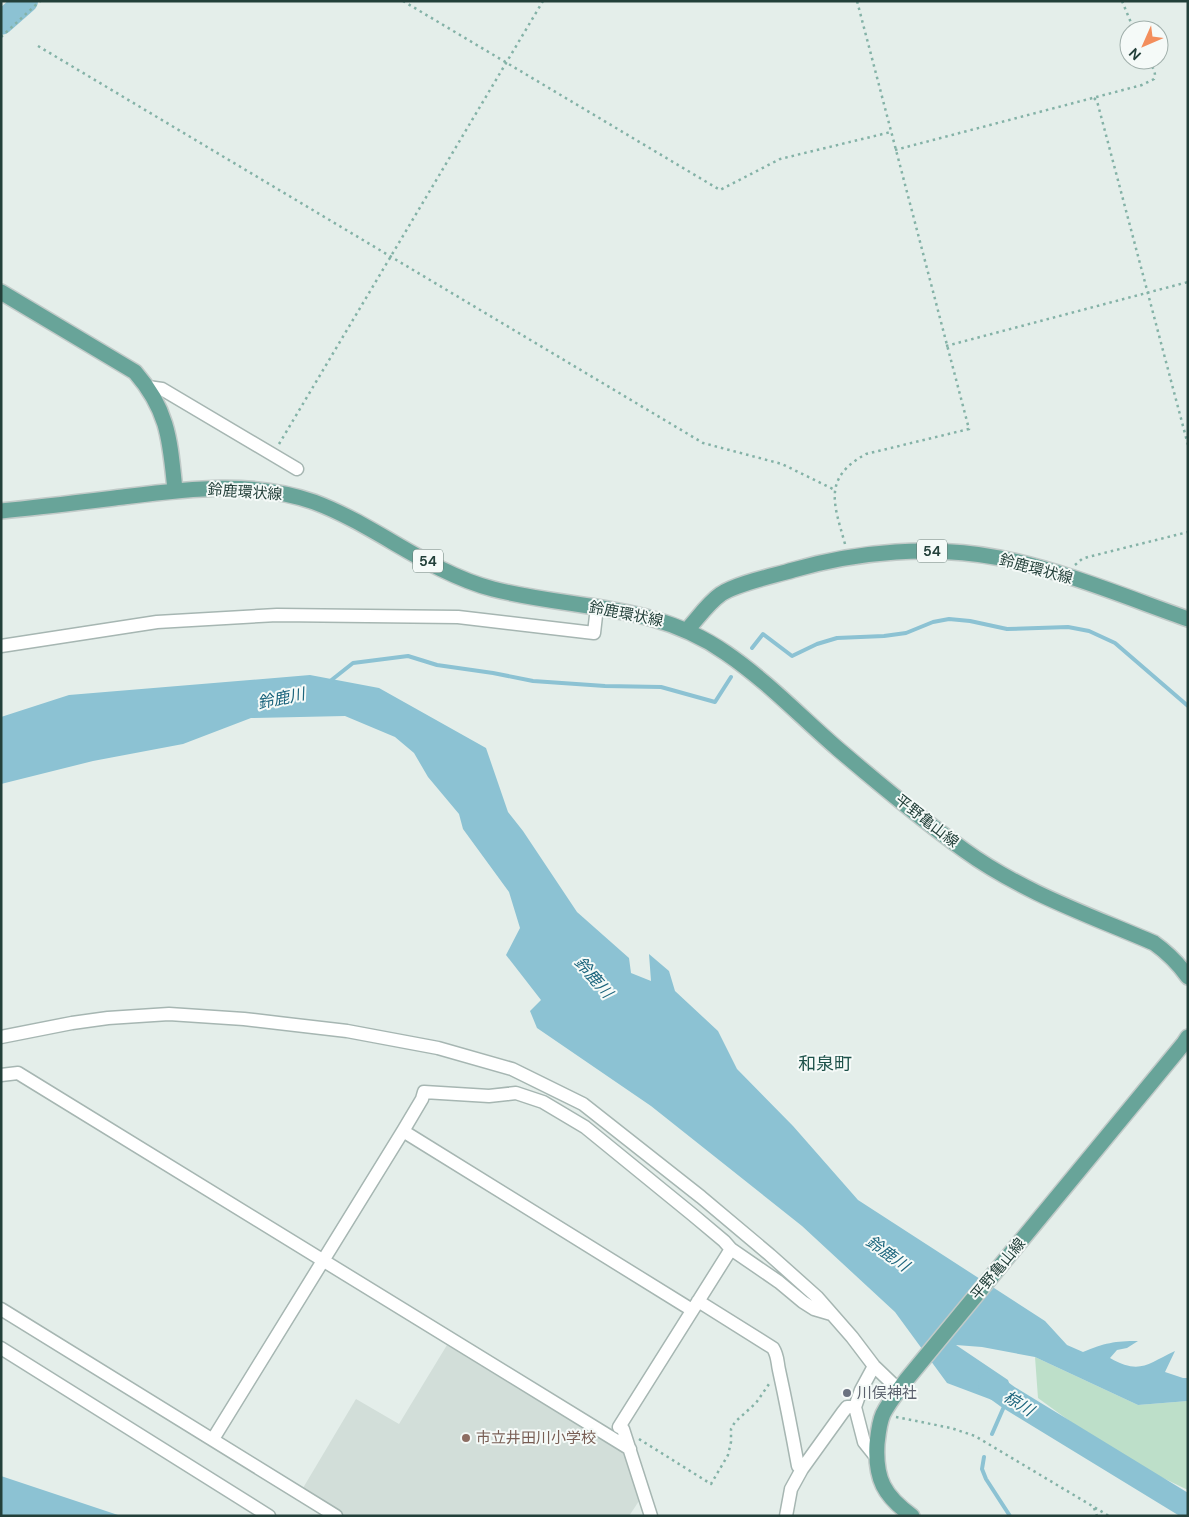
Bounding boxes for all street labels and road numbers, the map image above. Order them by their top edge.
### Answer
street label: 鈴鹿環状線 [207,479,283,505]
road number: 54 [917,540,947,562]
road number: 54 [413,550,443,572]
street label: 鈴鹿環状線 [997,550,1075,588]
street label: 鈴鹿環状線 [587,597,665,631]
street label: 平野亀山線 [891,790,963,852]
street label: 平野亀山線 [966,1234,1030,1304]

